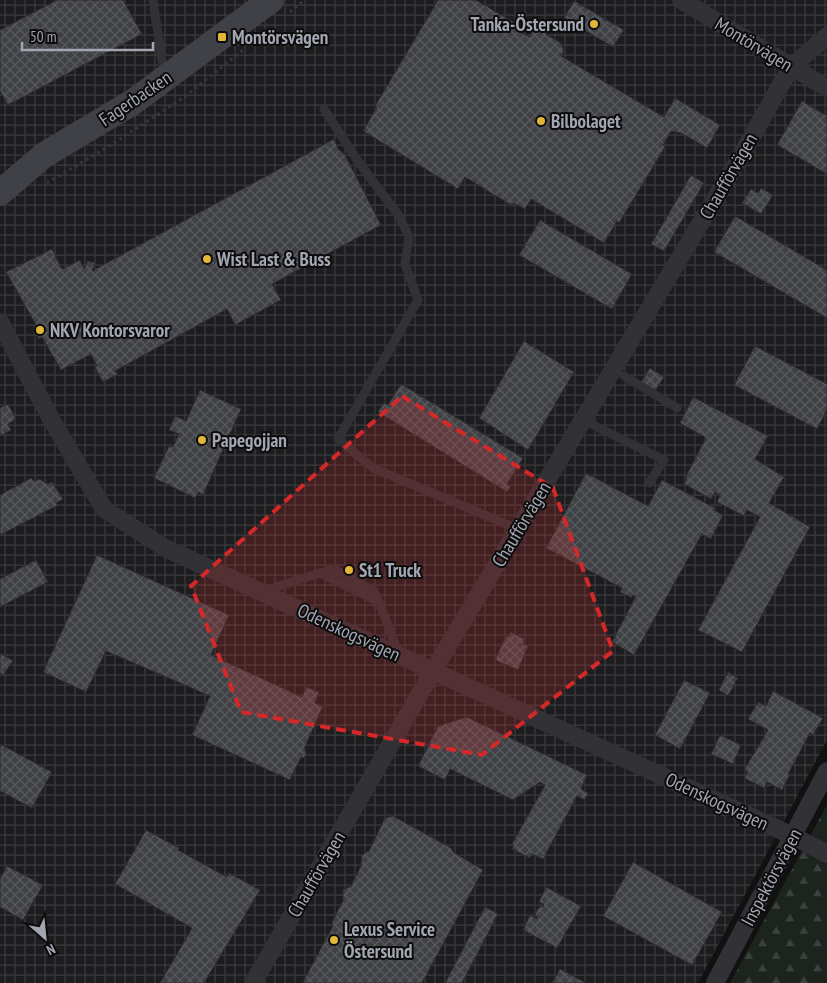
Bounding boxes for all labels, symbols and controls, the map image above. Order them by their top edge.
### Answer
street label: Montörvägen [711,11,797,77]
place label: Tanka-Östersund [470,12,584,36]
marker: Tanka-Östersund [588,18,600,30]
scale bar [22,20,154,52]
place label: Montörsvägen [232,25,328,49]
text: 50 m [30,27,56,46]
marker: Montörsvägen [216,31,228,43]
street label: Fagerbacken [94,65,176,131]
place label: Bilbolaget [551,109,621,133]
marker: Bilbolaget [535,115,547,127]
street label: Chaufförvägen [694,129,762,223]
place label: Wist Last & Buss [216,247,331,271]
marker: Wist Last & Buss [201,253,213,265]
place label: NKV Kontorsvaror [50,318,170,342]
marker: NKV Kontorsvaror [34,324,46,336]
place label: Papegojjan [212,428,287,452]
marker: Papegojjan [196,434,208,446]
street label: Chaufförvägen [486,477,556,571]
place label: St1 Truck [359,558,421,582]
marker: St1 Truck [343,564,355,576]
street label: Odenskogsvägen [294,598,404,666]
street label: Odenskogsvägen [662,767,772,835]
street label: Inspektörsvägen [735,824,807,930]
street label: Chaufförvägen [282,827,350,921]
north arrow [20,913,70,963]
place label: Lexus Service Östersund [344,917,435,963]
marker: Lexus Service Östersund [328,934,340,946]
text: N [43,940,58,959]

